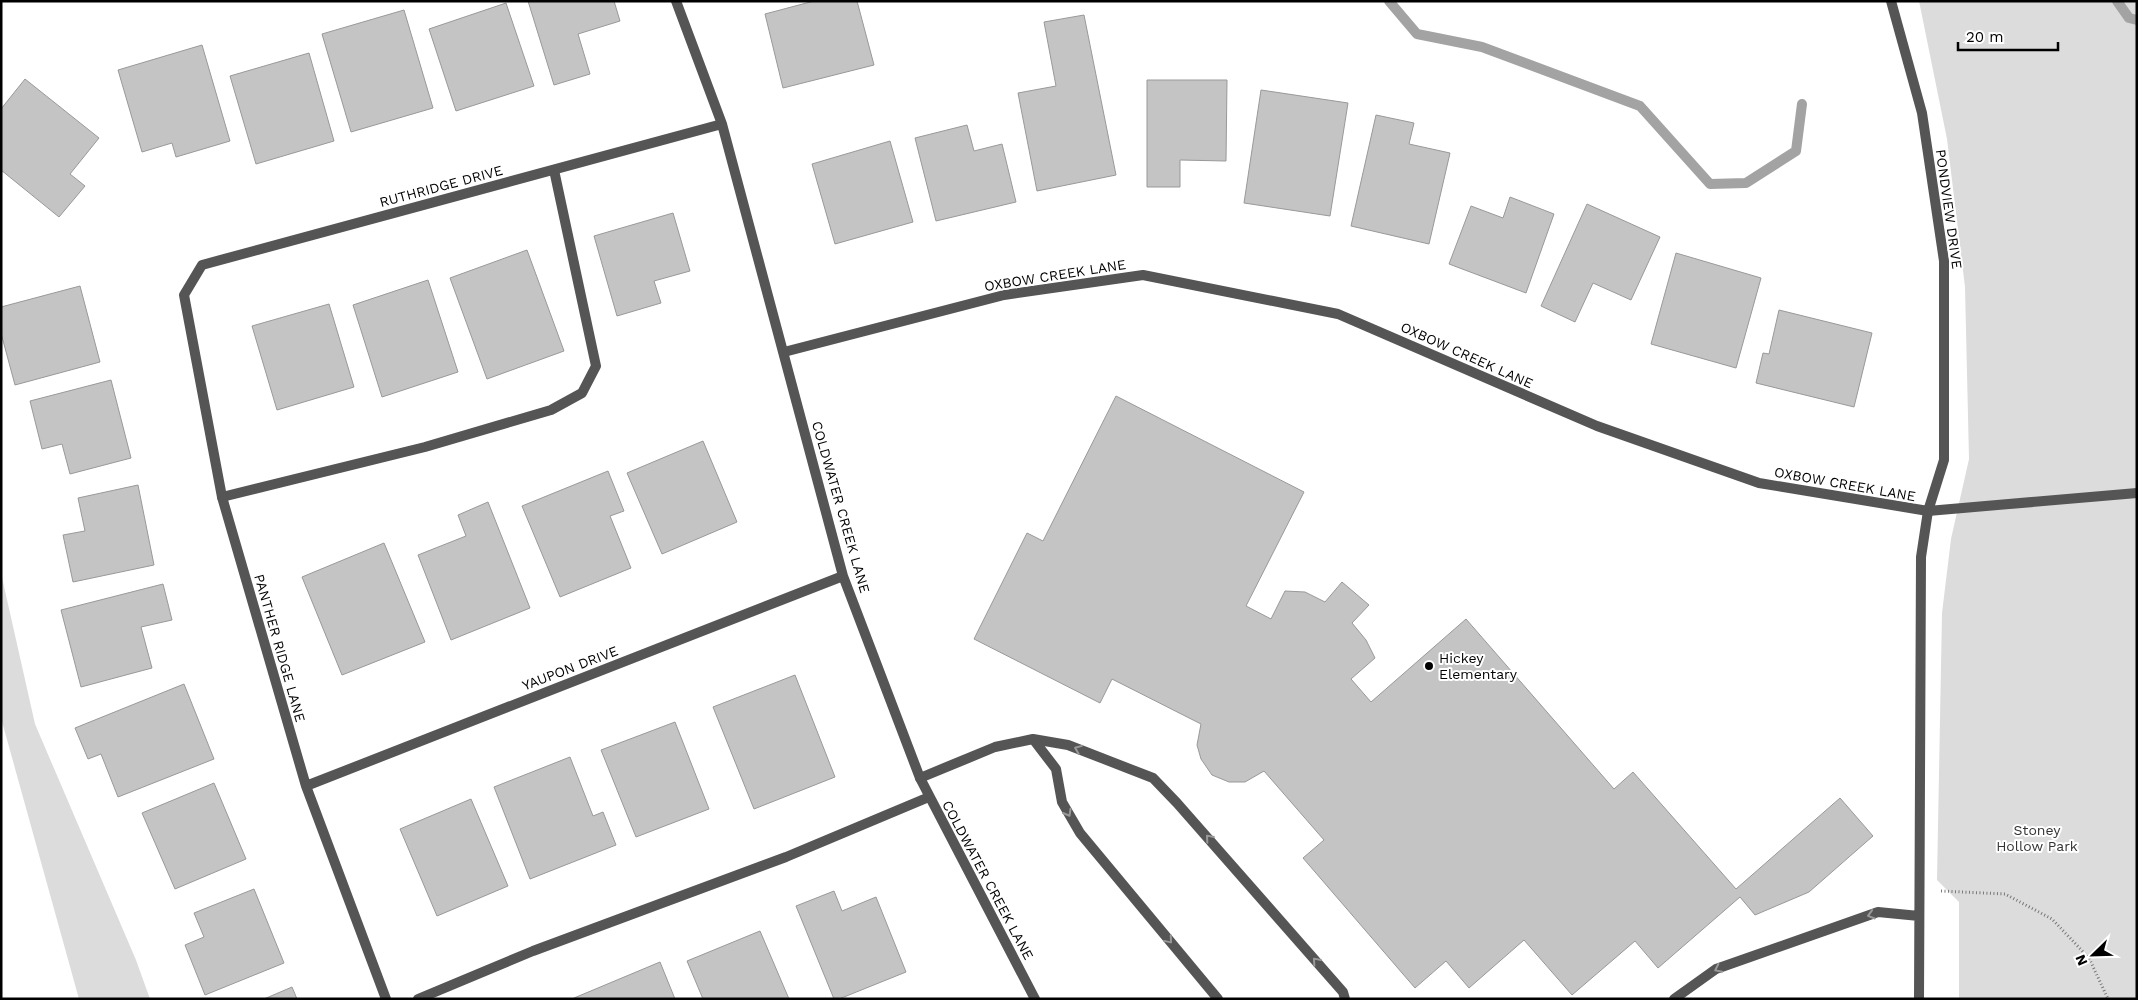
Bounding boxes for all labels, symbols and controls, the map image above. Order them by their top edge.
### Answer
scale bar [1958,20,2058,52]
text: 20 m [1966,28,2004,46]
street label: PONDVIEW DRIVE [1933,148,1965,270]
street label: RUTHRIDGE DRIVE [378,162,504,210]
street label: OXBOW CREEK LANE [983,256,1127,294]
street label: OXBOW CREEK LANE [1398,319,1536,391]
street label: COLDWATER CREEK LANE [809,419,873,595]
street label: OXBOW CREEK LANE [1773,464,1917,504]
street label: PANTHER RIDGE LANE [251,572,309,724]
street label: YAUPON DRIVE [520,642,620,694]
place label: Hickey Elementary [1439,650,1518,682]
marker: Hickey Elementary [1423,660,1435,672]
one-way arrow [1074,745,1083,755]
street label: COLDWATER CREEK LANE [939,798,1037,962]
one-way arrow [1062,807,1072,816]
park label: Stoney Hollow Park [1996,822,2078,854]
one-way arrow [1205,835,1214,844]
one-way arrow [1867,910,1876,920]
north arrow [2068,930,2118,980]
one-way arrow [1163,934,1172,943]
text: N [2072,952,2090,968]
one-way arrow [1312,957,1321,966]
one-way arrow [1714,963,1723,973]

